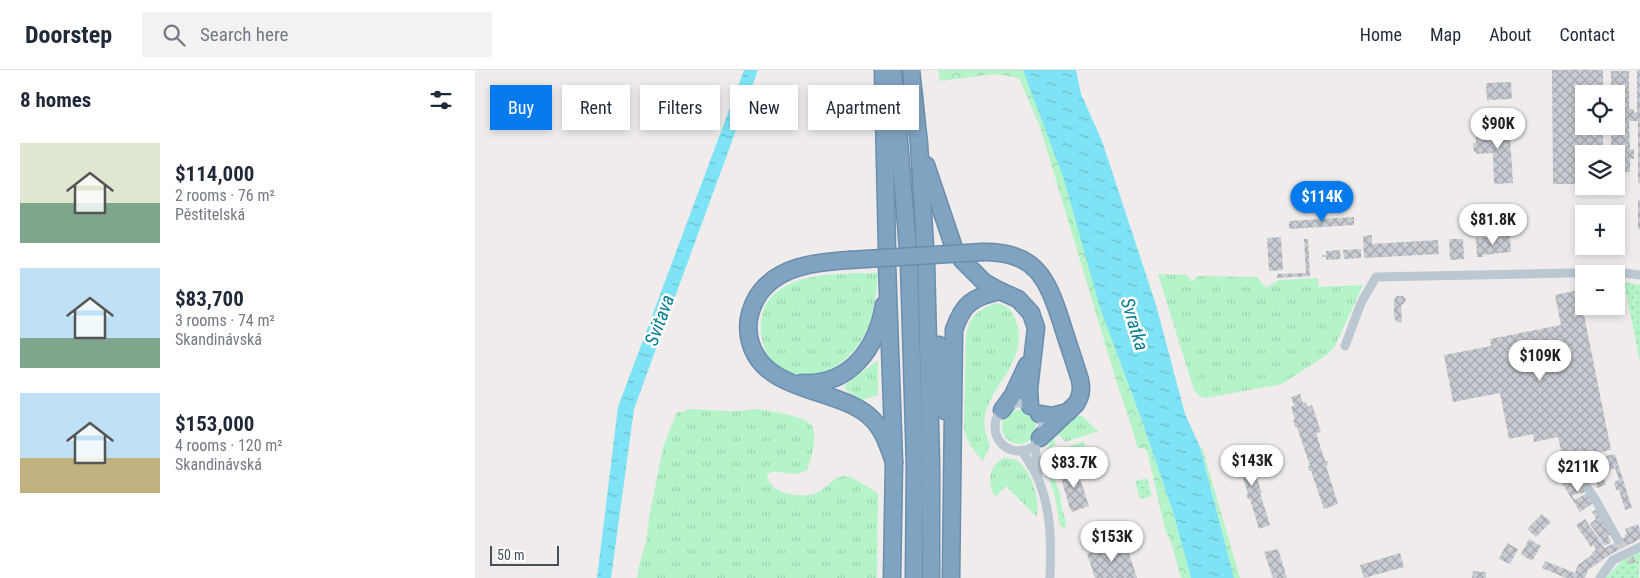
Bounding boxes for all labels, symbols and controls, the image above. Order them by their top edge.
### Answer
search box [142,12,492,57]
text: Doorstep [25,21,112,49]
icon: search [160,21,188,49]
text: Search here [200,23,288,46]
text: Home [1360,24,1402,45]
text: Map [1430,24,1461,45]
text: About [1489,24,1531,45]
text: Contact [1559,24,1615,45]
chip: Buy [490,85,552,130]
chip: Rent [562,85,630,130]
chip: Filters [640,85,720,130]
chip: New [730,85,798,130]
chip: Apartment [808,85,919,130]
map controls [1575,85,1625,315]
button: locate [1575,85,1625,135]
icon: filters [427,86,455,114]
text: 8 homes [20,88,91,112]
pin: $90K [1468,108,1528,150]
text: $90K [1481,114,1515,133]
button: layers [1575,145,1625,195]
text: $114,000 [175,162,254,186]
icon: home [60,163,120,223]
pin: $114K [1287,180,1357,223]
text: 2 rooms · 76 m² [175,186,275,205]
text: $114K [1301,187,1343,206]
pin: $81.8K [1452,204,1534,246]
text: Pěstitelská [175,205,245,224]
button: + [1575,205,1625,255]
text: $81.8K [1470,210,1516,229]
button: − [1575,265,1625,315]
text: $83,700 [175,287,244,311]
icon: home [60,288,120,348]
water label: Svitava [640,292,679,349]
water label: Svratka [1116,295,1153,353]
text: 3 rooms · 74 m² [175,311,275,330]
text: Skandinávská [175,330,262,349]
pin: $109K [1505,340,1575,382]
text: $109K [1519,346,1561,365]
text: $153,000 [175,412,254,436]
icon: home [60,413,120,473]
text: 4 rooms · 120 m² [175,436,283,455]
pin: $143K [1217,444,1287,487]
pin: $83.7K [1033,446,1115,489]
pin: $211K [1543,450,1613,493]
text: $143K [1231,451,1273,470]
text: $83.7K [1051,453,1097,472]
text: Skandinávská [175,455,262,474]
text: $211K [1557,457,1599,476]
pin: $153K [1077,520,1147,563]
text: $153K [1091,527,1133,546]
scale bar [490,543,559,566]
text: 50 m [497,547,525,563]

